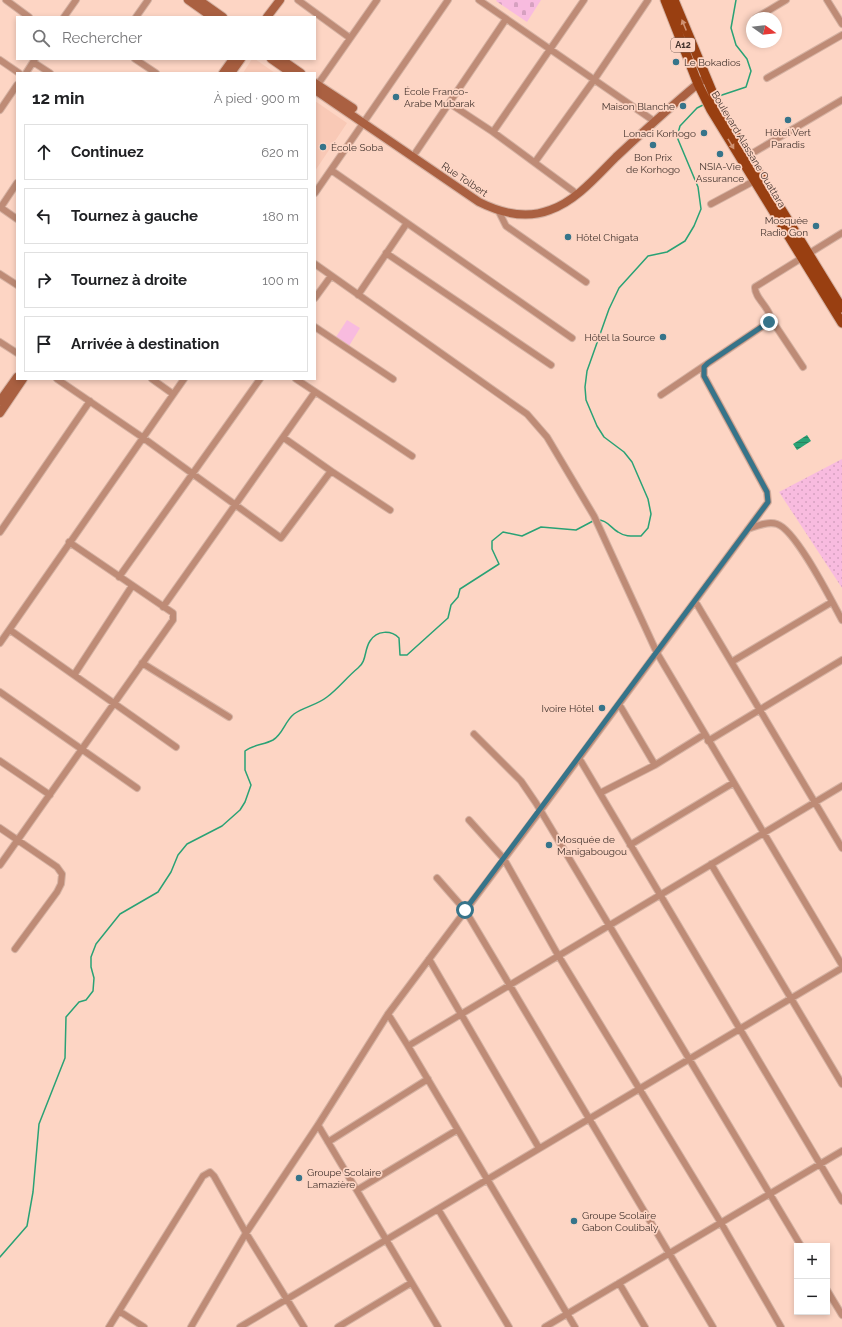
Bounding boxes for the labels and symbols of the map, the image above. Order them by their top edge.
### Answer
north arrow [746,12,782,48]
one-way arrow [681,19,687,30]
road number: A12 [671,38,695,52]
marker: Le Bokadios [671,57,681,67]
place label: Le Bokadios [684,57,741,68]
place label: École Franco- Arabe Mubarak [404,86,476,109]
street label: Boulevard Alassane Ouattara [709,89,788,209]
marker: École Franco- Arabe Mubarak [391,92,401,102]
place label: Maison Blanche [602,101,675,112]
marker: Maison Blanche [678,101,688,111]
marker: Hôtel Vert Paradis [783,115,793,125]
place label: Hôtel Vert Paradis [765,127,812,150]
place label: Lonaci Korhogo [623,128,696,139]
marker: Lonaci Korhogo [699,128,709,138]
one-way arrow [728,138,735,150]
marker: Bon Prix de Korhogo [648,140,658,150]
marker: École Soba [318,142,328,152]
place label: École Soba [331,142,383,153]
marker: NSIA-Vie Assurance [715,149,725,159]
place label: Bon Prix de Korhogo [626,152,680,175]
street label: Rue Tolbert [440,160,490,199]
place label: NSIA-Vie Assurance [696,161,744,184]
place label: Mosquée Radio Gon [760,215,808,238]
marker: Mosquée Radio Gon [811,221,821,231]
marker: Hôtel Chigata [563,232,573,242]
place label: Hôtel Chigata [576,232,639,243]
route end [760,313,778,331]
place label: Hôtel la Source [584,332,655,343]
marker: Hôtel la Source [658,332,668,342]
place label: Ivoire Hôtel [541,703,594,714]
marker: Ivoire Hôtel [597,703,607,713]
place label: Mosquée de Manigabougou [557,834,627,857]
marker: Mosquée de Manigabougou [544,840,554,850]
route start [456,901,474,919]
place label: Groupe Scolaire Lamazière [307,1167,381,1190]
marker: Groupe Scolaire Lamazière [294,1173,304,1183]
place label: Groupe Scolaire Gabon Coulibaly [582,1210,659,1233]
marker: Groupe Scolaire Gabon Coulibaly [569,1216,579,1226]

